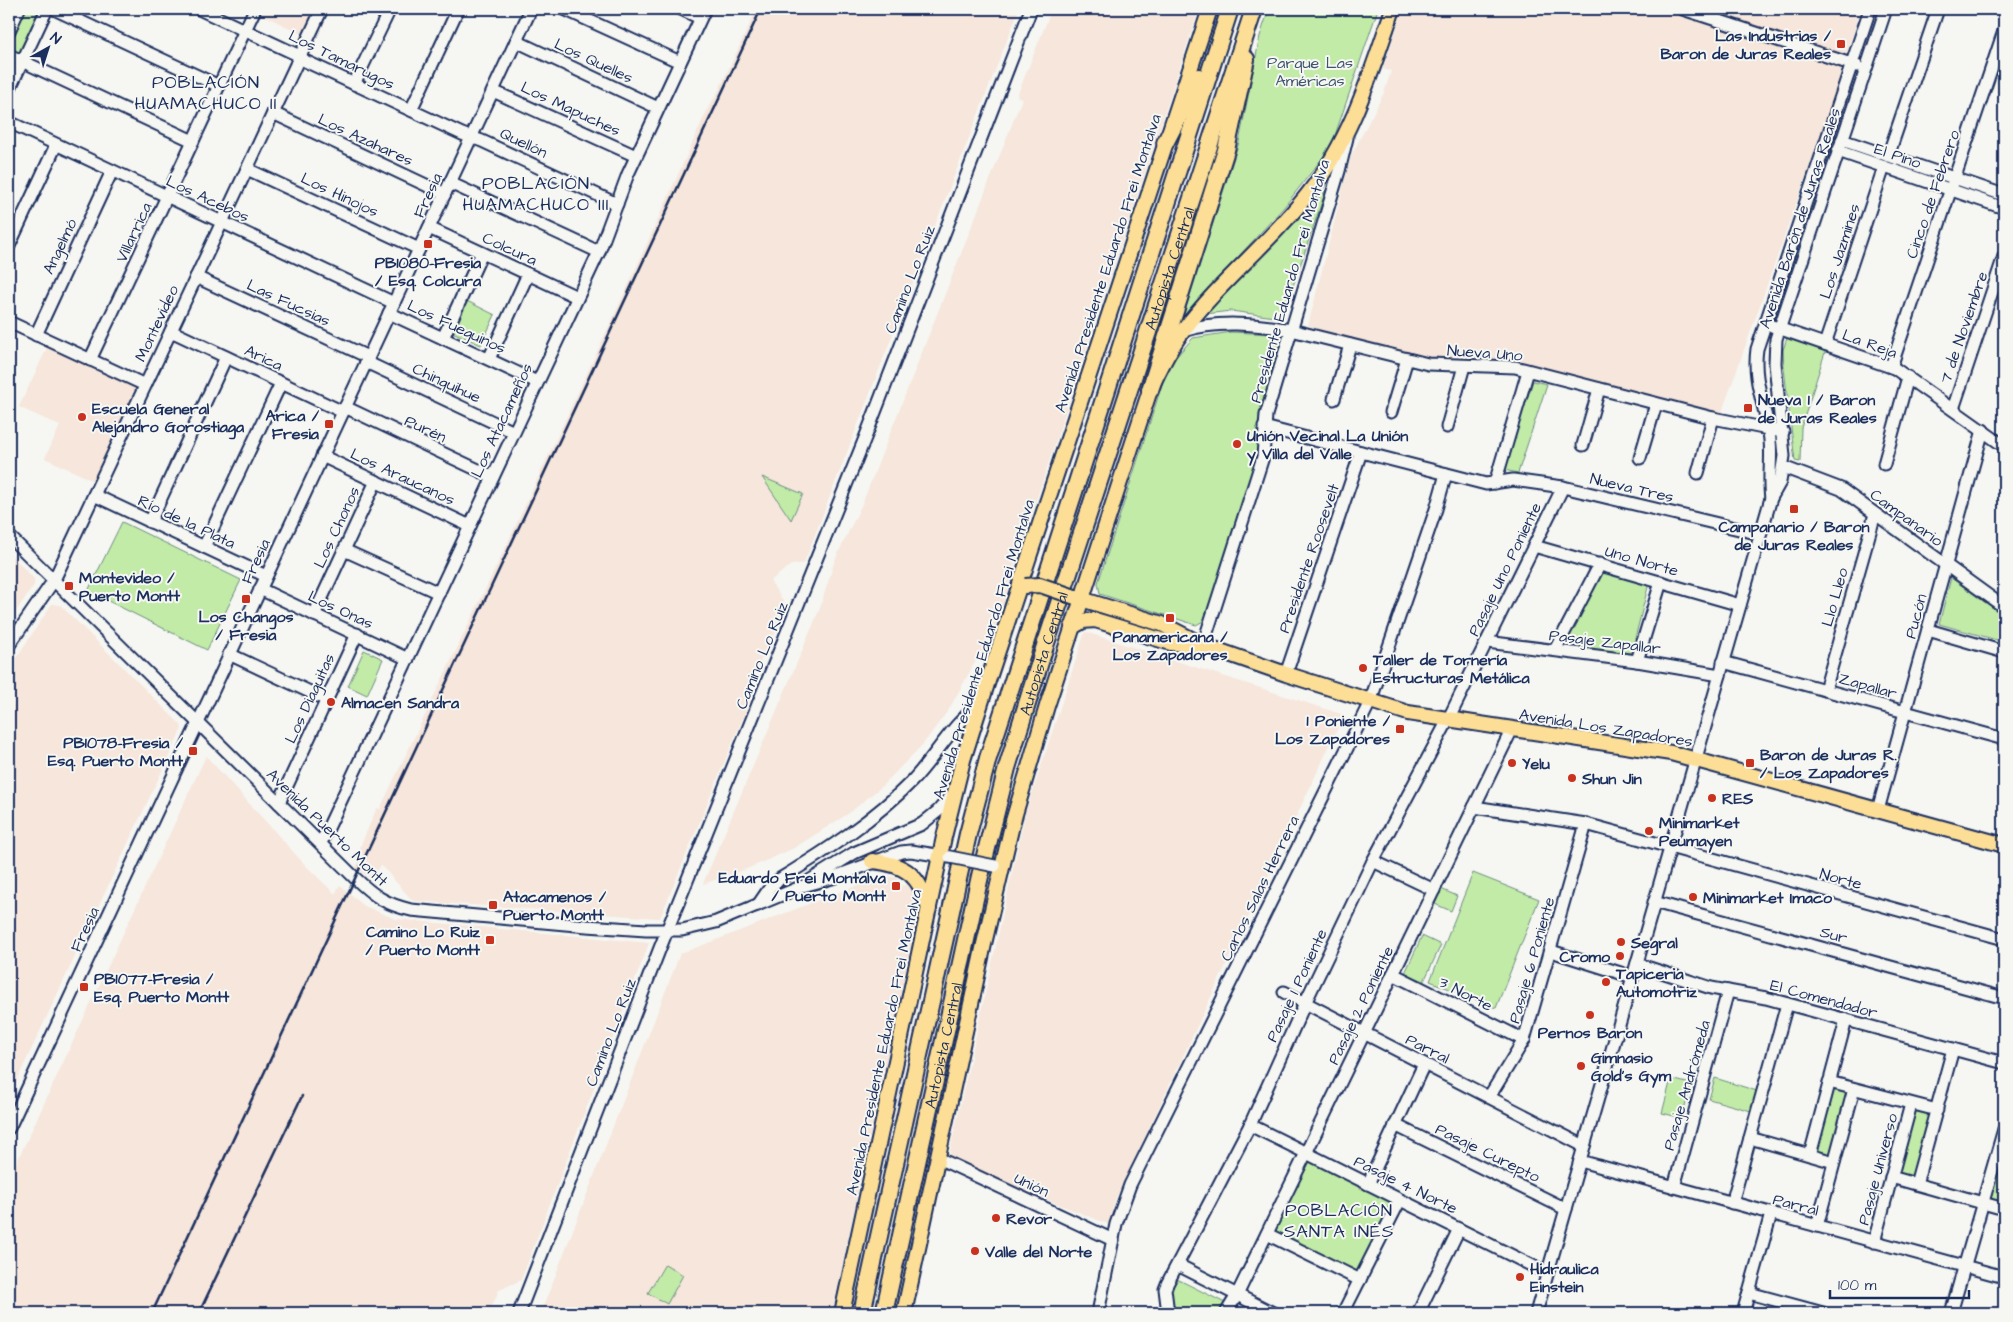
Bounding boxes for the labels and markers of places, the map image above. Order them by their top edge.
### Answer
place label: Las Industrias / Baron de Juras Reales [1661,25,1832,65]
marker: Las Industrias / Baron de Juras Reales [1835,38,1847,50]
marker: PB1080-Fresia / Esq. Colcura [422,238,434,250]
place label: PB1080-Fresia / Esq. Colcura [375,252,482,292]
place label: Nueva 1 / Baron de Juras Reales [1757,389,1877,429]
place label: Escuela General Alejandro Gorostiaga [92,398,245,440]
marker: Nueva 1 / Baron de Juras Reales [1742,402,1754,414]
place label: Arica / Fresia [266,405,320,445]
marker: Escuela General Alejandro Gorostiaga [76,411,88,423]
marker: Arica / Fresia [323,418,335,430]
place label: Unión Vecinal La Unión y Villa del Valle [1247,425,1408,466]
marker: Unión Vecinal La Unión y Villa del Valle [1231,438,1243,450]
marker: Campanario / Baron de Juras Reales [1788,503,1800,515]
place label: Campanario / Baron de Juras Reales [1719,516,1869,556]
place label: Montevideo / Puerto Montt [79,567,180,607]
marker: Montevideo / Puerto Montt [63,580,75,592]
marker: Los Changos / Fresia [240,593,252,605]
place label: Los Changos / Fresia [198,606,294,646]
marker: Panamericana / Los Zapadores [1164,612,1176,624]
place label: Panamericana / Los Zapadores [1113,626,1228,666]
place label: Taller de Tornería Estructuras Metálica [1372,649,1531,689]
marker: Taller de Tornería Estructuras Metálica [1357,662,1369,674]
place label: Almacen Sandra [341,692,460,714]
marker: Almacen Sandra [325,696,337,708]
place label: 1 Poniente / Los Zapadores [1275,710,1391,750]
marker: 1 Poniente / Los Zapadores [1394,723,1406,735]
place label: PB1078-Fresia / Esq. Puerto Montt [48,732,184,772]
place label: Baron de Juras R. / Los Zapadores [1760,744,1897,784]
marker: PB1078-Fresia / Esq. Puerto Montt [187,745,199,757]
place label: Yelu [1522,753,1550,775]
marker: Yelu [1506,757,1518,769]
marker: Baron de Juras R. / Los Zapadores [1744,757,1756,769]
place label: Shun Jin [1581,768,1642,790]
marker: Shun Jin [1566,772,1578,784]
place label: RES [1722,788,1754,810]
marker: RES [1706,792,1718,804]
place label: Minimarket Peumayen [1659,812,1740,853]
marker: Minimarket Peumayen [1643,825,1655,837]
place label: Eduardo Frei Montalva / Puerto Montt [718,867,887,907]
marker: Eduardo Frei Montalva / Puerto Montt [890,880,902,892]
place label: Atacamenos / Puerto Montt [503,886,607,926]
place label: Minimarket Imaco [1703,887,1833,909]
marker: Minimarket Imaco [1687,891,1699,903]
marker: Atacamenos / Puerto Montt [487,899,499,911]
place label: Camino Lo Ruiz / Puerto Montt [365,921,481,961]
place label: Segral [1630,932,1678,956]
marker: Camino Lo Ruiz / Puerto Montt [484,934,496,946]
marker: Segral [1615,936,1627,948]
place label: Cromo [1559,946,1611,968]
marker: Cromo [1614,950,1626,962]
place label: Tapiceria Automotriz [1615,963,1698,1003]
place label: PB1077-Fresia / Esq. Puerto Montt [94,968,230,1008]
marker: Tapiceria Automotriz [1600,976,1612,988]
marker: PB1077-Fresia / Esq. Puerto Montt [78,981,90,993]
marker: Pernos Baron [1584,1009,1596,1021]
place label: Pernos Baron [1538,1022,1642,1044]
place label: Gimnasio Gold's Gym [1591,1047,1672,1088]
marker: Gimnasio Gold's Gym [1575,1060,1587,1072]
place label: Revor [1006,1208,1052,1230]
marker: Revor [990,1212,1002,1224]
place label: Valle del Norte [984,1241,1092,1263]
marker: Valle del Norte [969,1245,981,1257]
place label: Hidraulica Einstein [1530,1258,1599,1298]
marker: Hidraulica Einstein [1514,1271,1526,1283]

